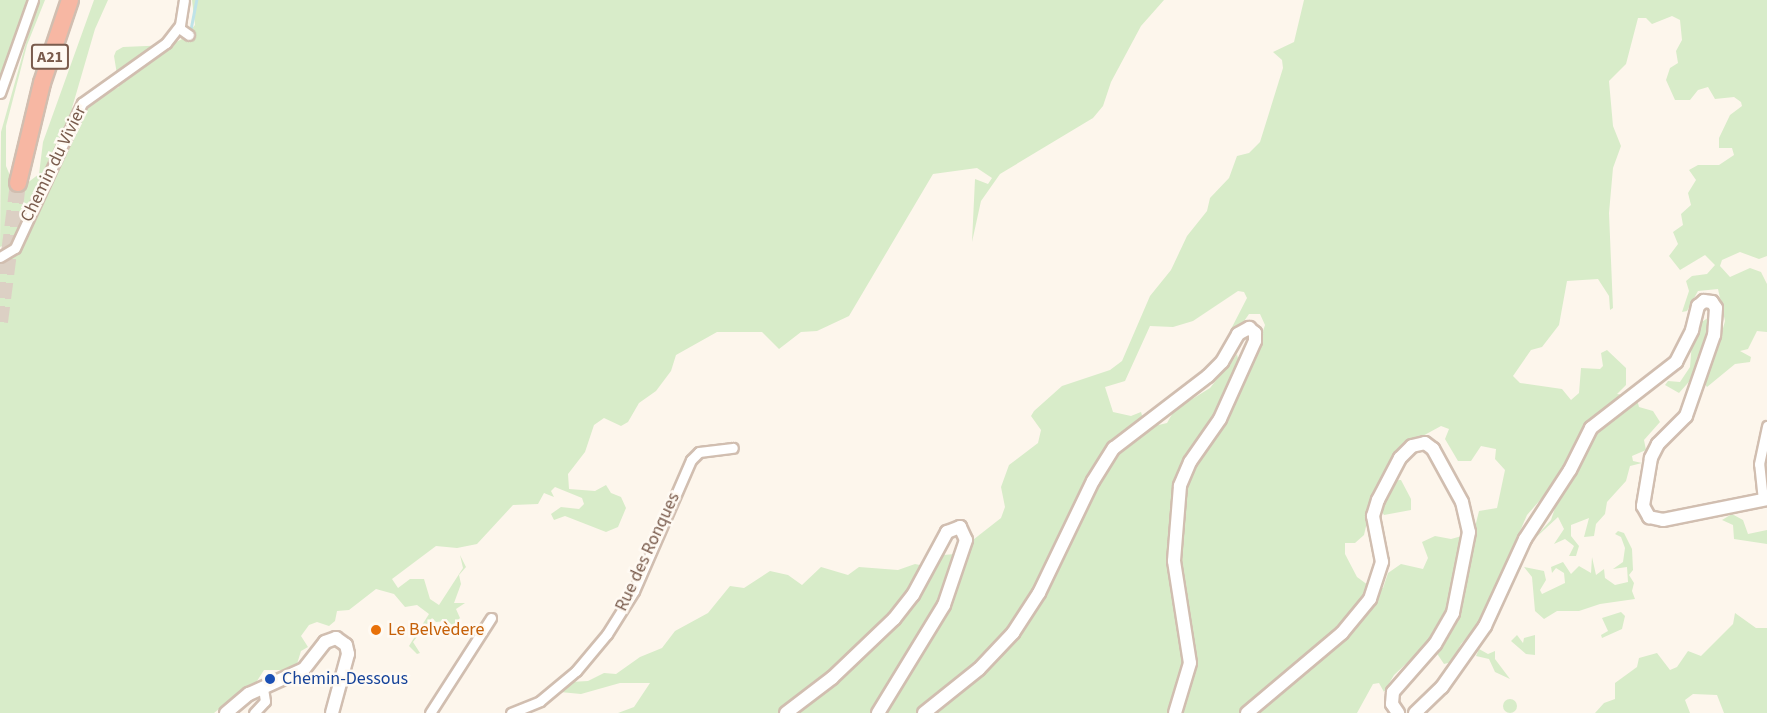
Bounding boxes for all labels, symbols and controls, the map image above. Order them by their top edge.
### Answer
road number: A21 [31,44,70,70]
street label: Chemin du Vivier [16,102,92,226]
street label: Rue des Ronques [611,489,685,615]
place label: Le Belvèdere [388,619,484,641]
marker: Le Belvèdere [369,623,383,637]
place label: Chemin-Dessous [282,668,408,690]
marker: Chemin-Dessous [263,672,277,686]

